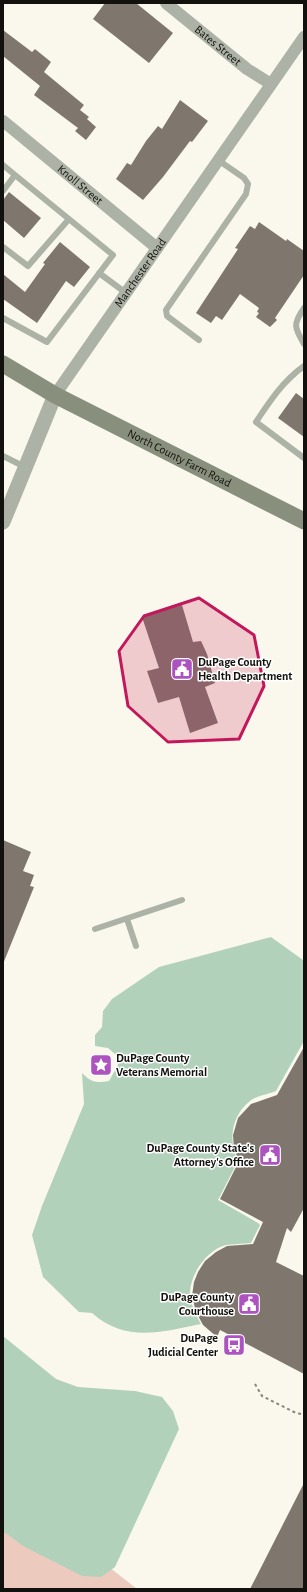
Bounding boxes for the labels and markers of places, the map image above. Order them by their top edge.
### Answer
public building icon: DuPage County Health Department [169,656,195,682]
place label: DuPage County Health Department [198,656,292,682]
place icon: DuPage County Veterans Memorial [88,1052,114,1078]
place label: DuPage County Veterans Memorial [116,1052,207,1078]
place label: DuPage County State's Attorney's Office [147,1142,254,1169]
public building icon: DuPage County State's Attorney's Office [257,1142,283,1168]
place label: DuPage County Courthouse [161,1291,235,1317]
public building icon: DuPage County Courthouse [236,1291,262,1317]
place label: DuPage Judicial Center [148,1332,219,1358]
bus stop icon: DuPage Judicial Center [221,1332,247,1358]

